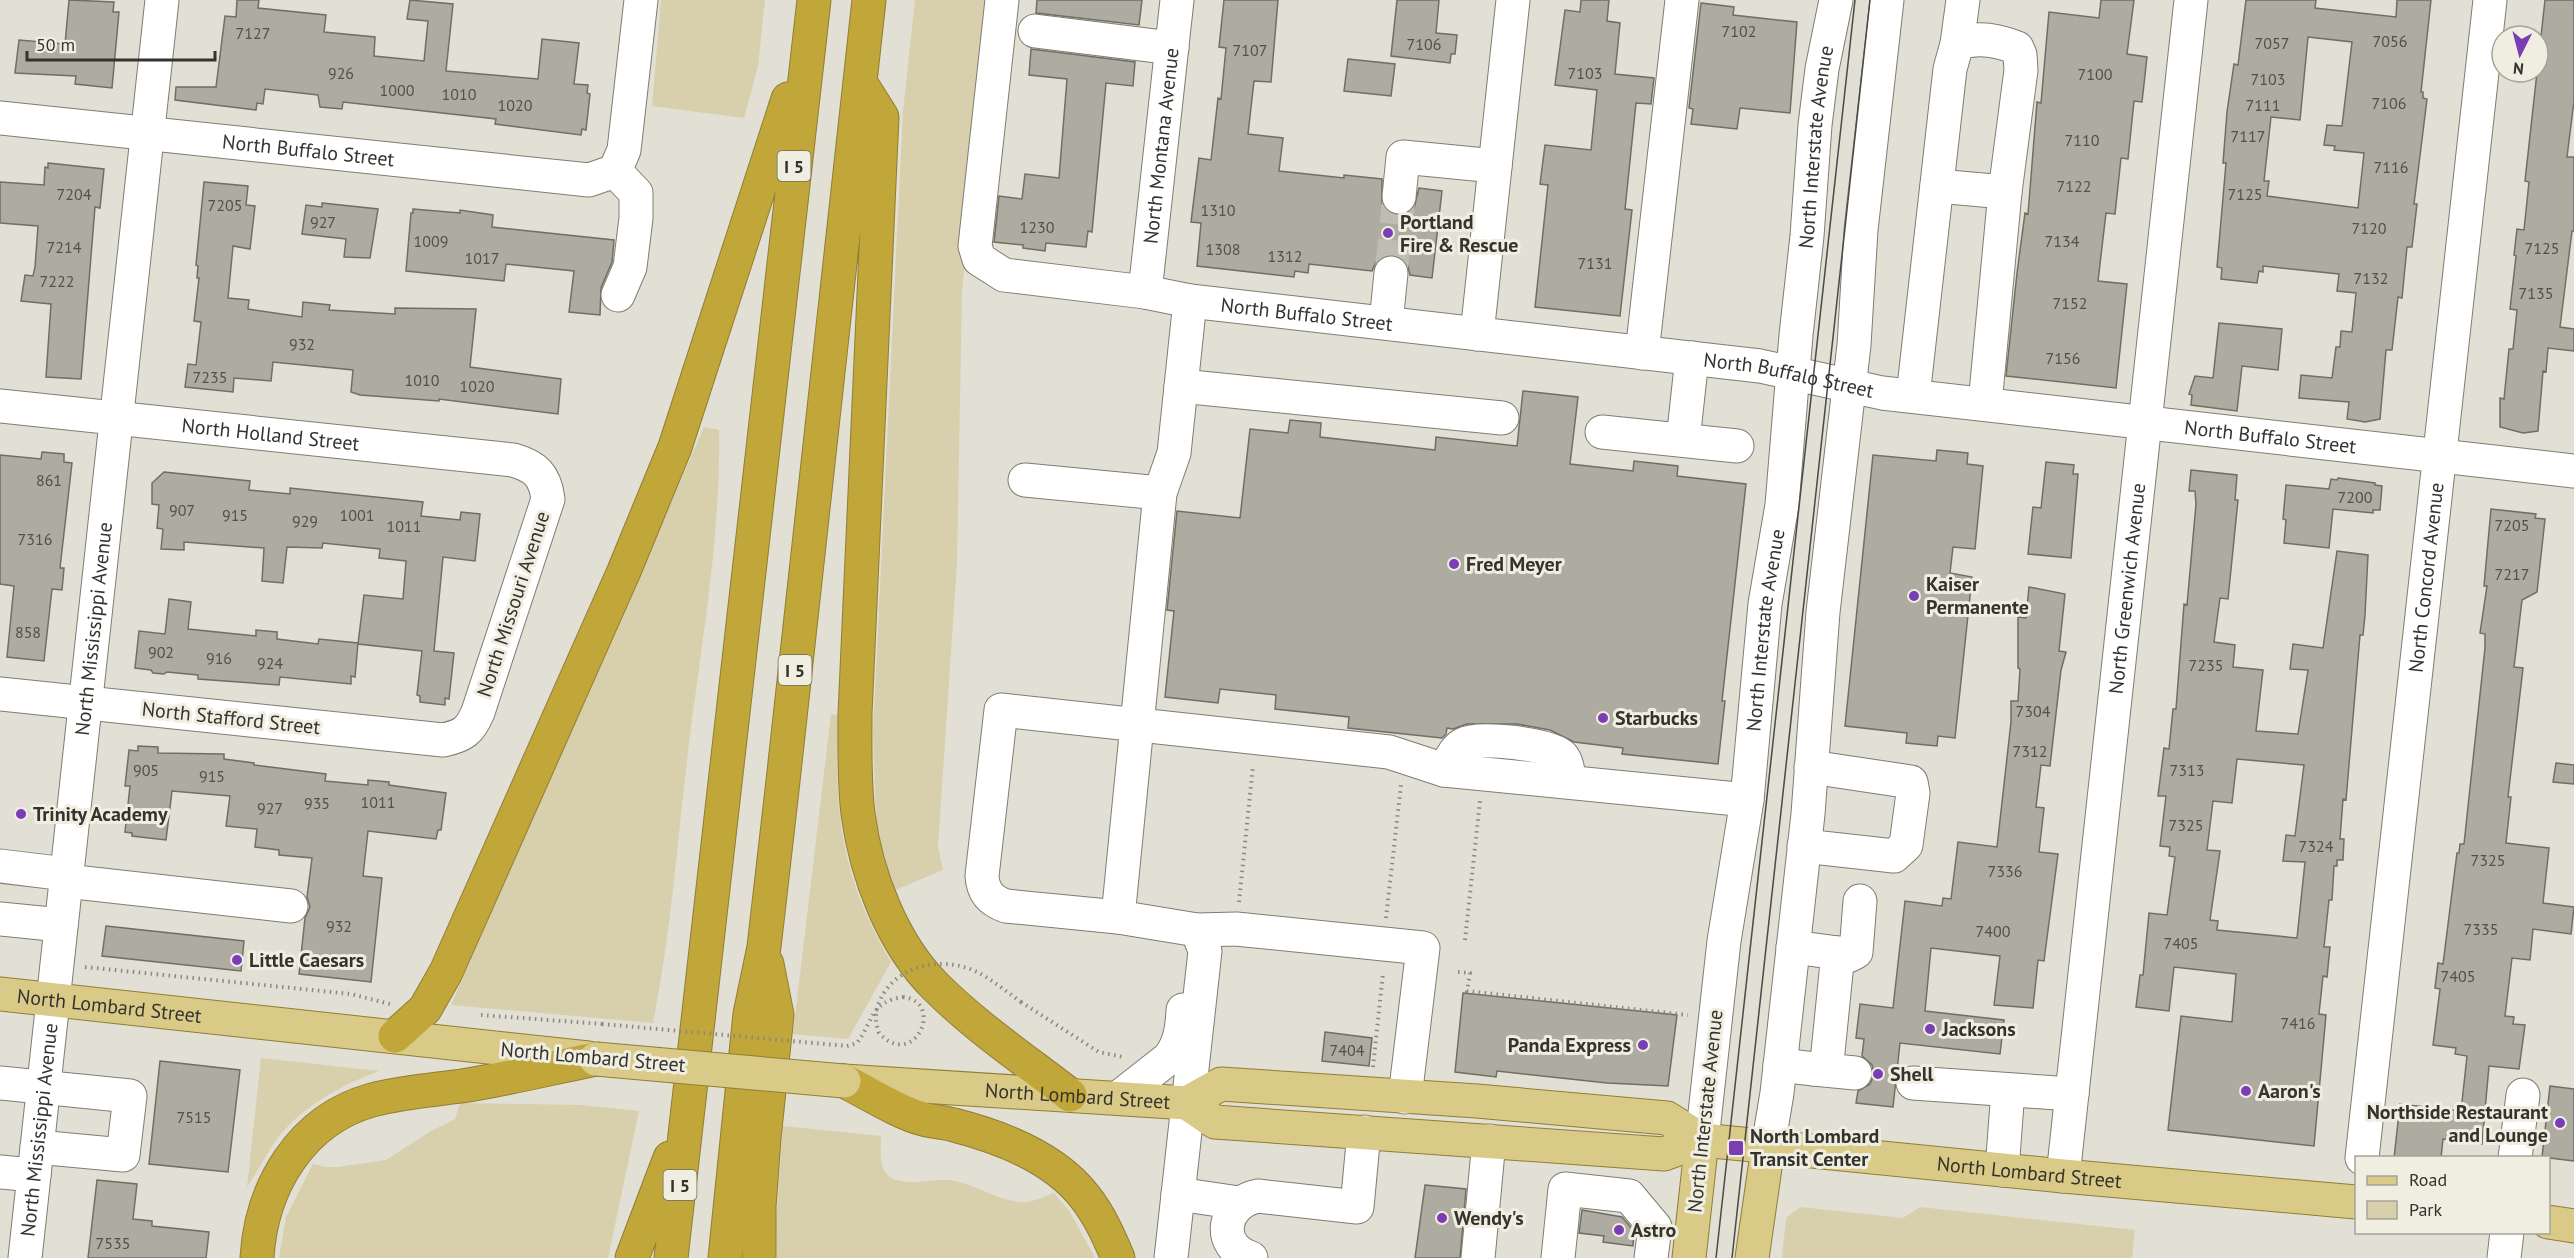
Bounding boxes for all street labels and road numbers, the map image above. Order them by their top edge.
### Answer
street label: North Interstate Avenue [1793,43,1839,250]
street label: North Montana Avenue [1137,47,1185,245]
street label: North Buffalo Street [221,128,396,172]
road number: I 5 [778,151,810,181]
street label: North Buffalo Street [1219,292,1394,337]
street label: North Buffalo Street [1702,347,1876,404]
street label: North Holland Street [180,412,361,457]
street label: North Buffalo Street [2183,414,2358,459]
street label: North Concord Avenue [2403,481,2450,674]
street label: North Greenwich Avenue [2103,482,2151,695]
street label: North Missouri Avenue [471,508,555,700]
street label: North Mississippi Avenue [69,521,118,737]
street label: North Interstate Avenue [1740,527,1791,733]
road number: I 5 [778,655,812,685]
street label: North Stafford Street [141,696,322,740]
street label: North Lombard Street [16,983,203,1029]
street label: North Interstate Avenue [1681,1008,1729,1214]
street label: North Mississippi Avenue [14,1022,64,1238]
street label: North Lombard Street [499,1036,687,1078]
street label: North Lombard Street [984,1077,1171,1115]
street label: North Lombard Street [1936,1150,2123,1194]
road number: I 5 [664,1170,696,1200]

